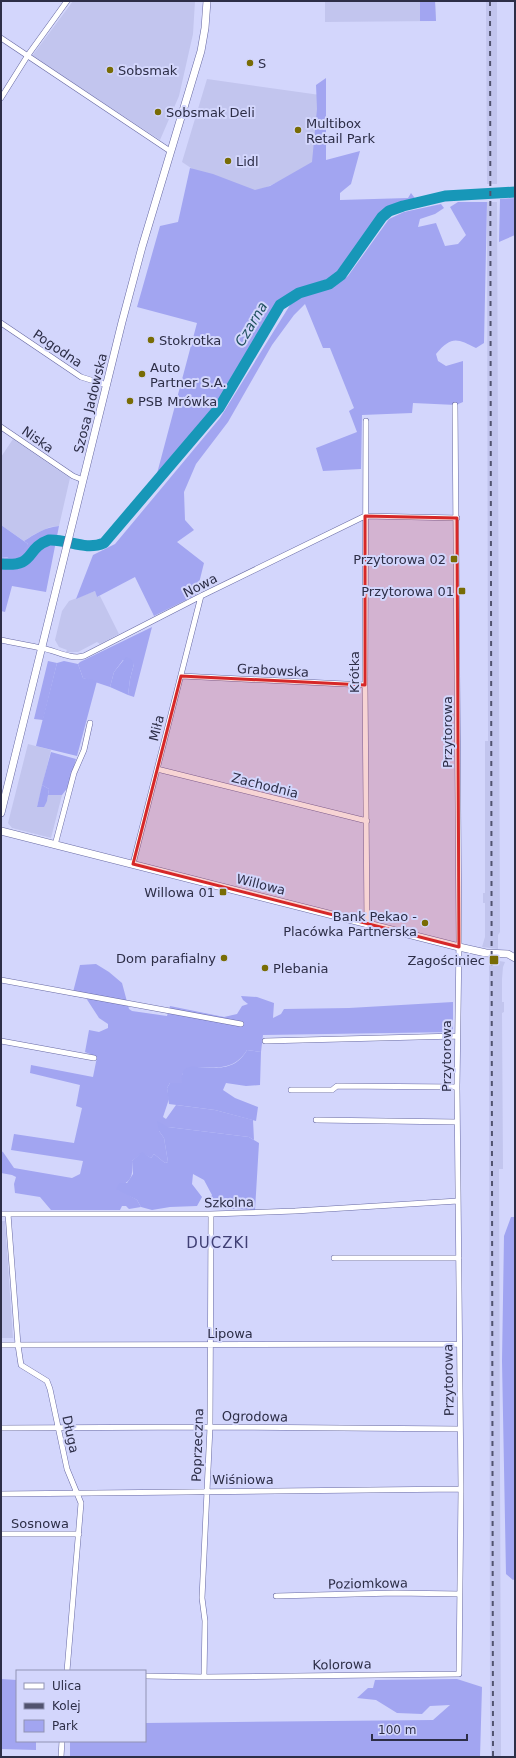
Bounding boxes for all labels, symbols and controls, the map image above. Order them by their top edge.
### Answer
place label: S [258,56,266,71]
marker: S [245,58,255,68]
place label: Sobsmak [118,63,178,78]
marker: Sobsmak [105,65,115,75]
place label: Sobsmak Deli [166,105,255,120]
marker: Sobsmak Deli [153,107,163,117]
place label: Multibox Retail Park [306,116,375,146]
marker: Multibox Retail Park [293,125,303,135]
place label: Lidl [236,154,259,169]
marker: Lidl [223,156,233,166]
water label: Czarna [232,299,270,349]
street label: Pogodna [30,327,85,370]
place label: Stokrotka [159,333,221,348]
marker: Stokrotka [146,335,156,345]
street label: Szosa Jadowska [71,352,110,455]
place label: Auto Partner S.A. [150,360,227,390]
marker: Auto Partner S.A. [137,369,147,379]
place label: PSB Mrówka [138,394,217,409]
marker: PSB Mrówka [125,396,135,406]
street label: Niska [19,423,57,456]
place label: Przytorowa 02 [353,552,446,567]
marker: Przytorowa 02 [449,554,459,564]
street label: Nowa [181,571,220,600]
place label: Przytorowa 01 [361,584,454,599]
marker: Przytorowa 01 [457,586,467,596]
street label: Krótka [347,651,362,693]
street label: Grabowska [236,661,309,680]
street label: Przytorowa [440,696,455,768]
street label: Miła [146,713,167,743]
street label: Zachodnia [230,770,300,801]
street label: Willowa [235,871,287,898]
place label: Willowa 01 [144,885,215,900]
marker: Willowa 01 [218,887,228,897]
place label: Bank Pekao - Placówka Partnerska [283,909,417,939]
marker: Bank Pekao - Placówka Partnerska [420,918,430,928]
place label: Dom parafialny [116,951,216,966]
marker: Dom parafialny [219,953,229,963]
place label: Zagościniec [407,953,485,968]
marker: Zagościniec [488,954,500,966]
place label: Plebania [273,961,329,976]
marker: Plebania [260,963,270,973]
street label: Przytorowa [439,1020,454,1092]
street label: Szkolna [204,1195,254,1210]
district label: DUCZKI [186,1234,250,1252]
street label: Lipowa [207,1326,253,1341]
street label: Przytorowa [440,1344,457,1416]
street label: Poprzeczna [189,1408,206,1482]
street label: Ogrodowa [222,1408,288,1425]
street label: Długa [59,1414,82,1454]
street label: Wiśniowa [212,1472,274,1487]
street label: Sosnowa [11,1516,69,1531]
street label: Poziomkowa [328,1575,408,1592]
street label: Kolorowa [312,1656,372,1673]
legend [16,1670,146,1742]
text: Ulica [52,1679,81,1693]
text: Kolej [52,1699,81,1713]
scale bar [372,1716,467,1742]
text: Park [52,1719,78,1733]
text: 100 m [378,1723,416,1737]

